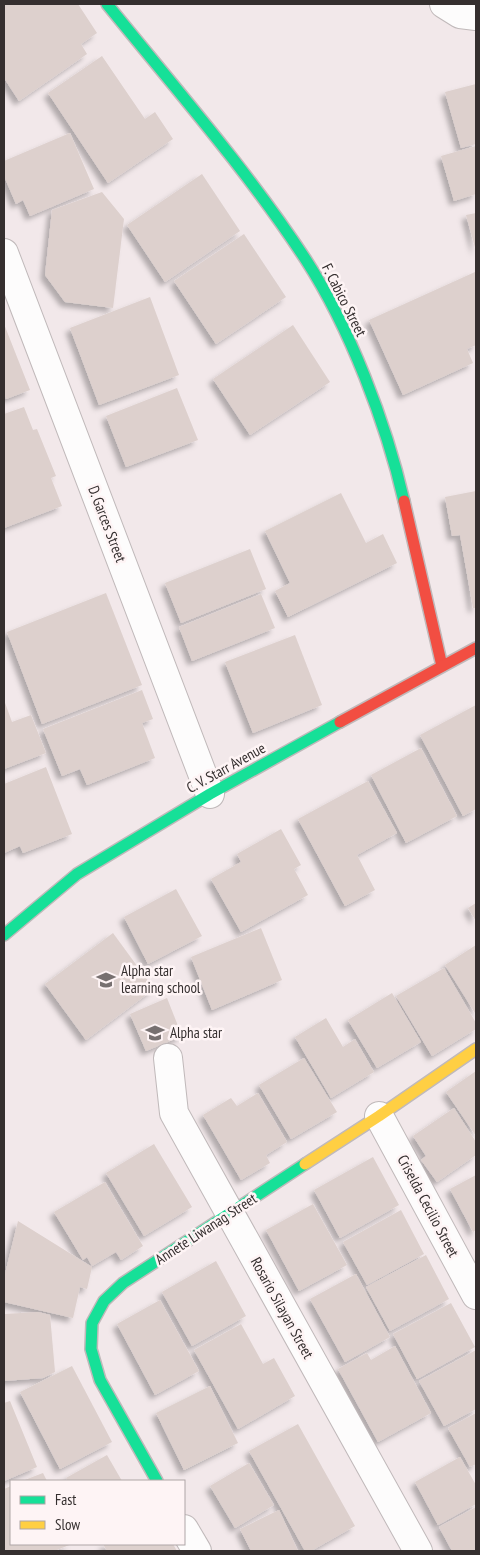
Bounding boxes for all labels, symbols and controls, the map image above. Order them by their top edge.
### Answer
street label: F. Cabico Street [318,260,371,339]
street label: D. Garces Street [84,483,131,565]
street label: C. V. Starr Avenue [183,738,269,797]
place label: Alpha star learning school [121,961,201,997]
school or university icon: Alpha star learning school [95,969,117,991]
school or university icon: Alpha star [144,1022,166,1044]
place label: Alpha star [170,1023,223,1042]
street label: Criselda Cecilio Street [394,1151,463,1260]
street label: Annete Liwanag Street [151,1189,260,1269]
street label: Rosario Silayan Street [247,1254,318,1362]
legend [10,1480,185,1545]
text: Fast [55,1490,76,1509]
text: Slow [55,1515,80,1534]

